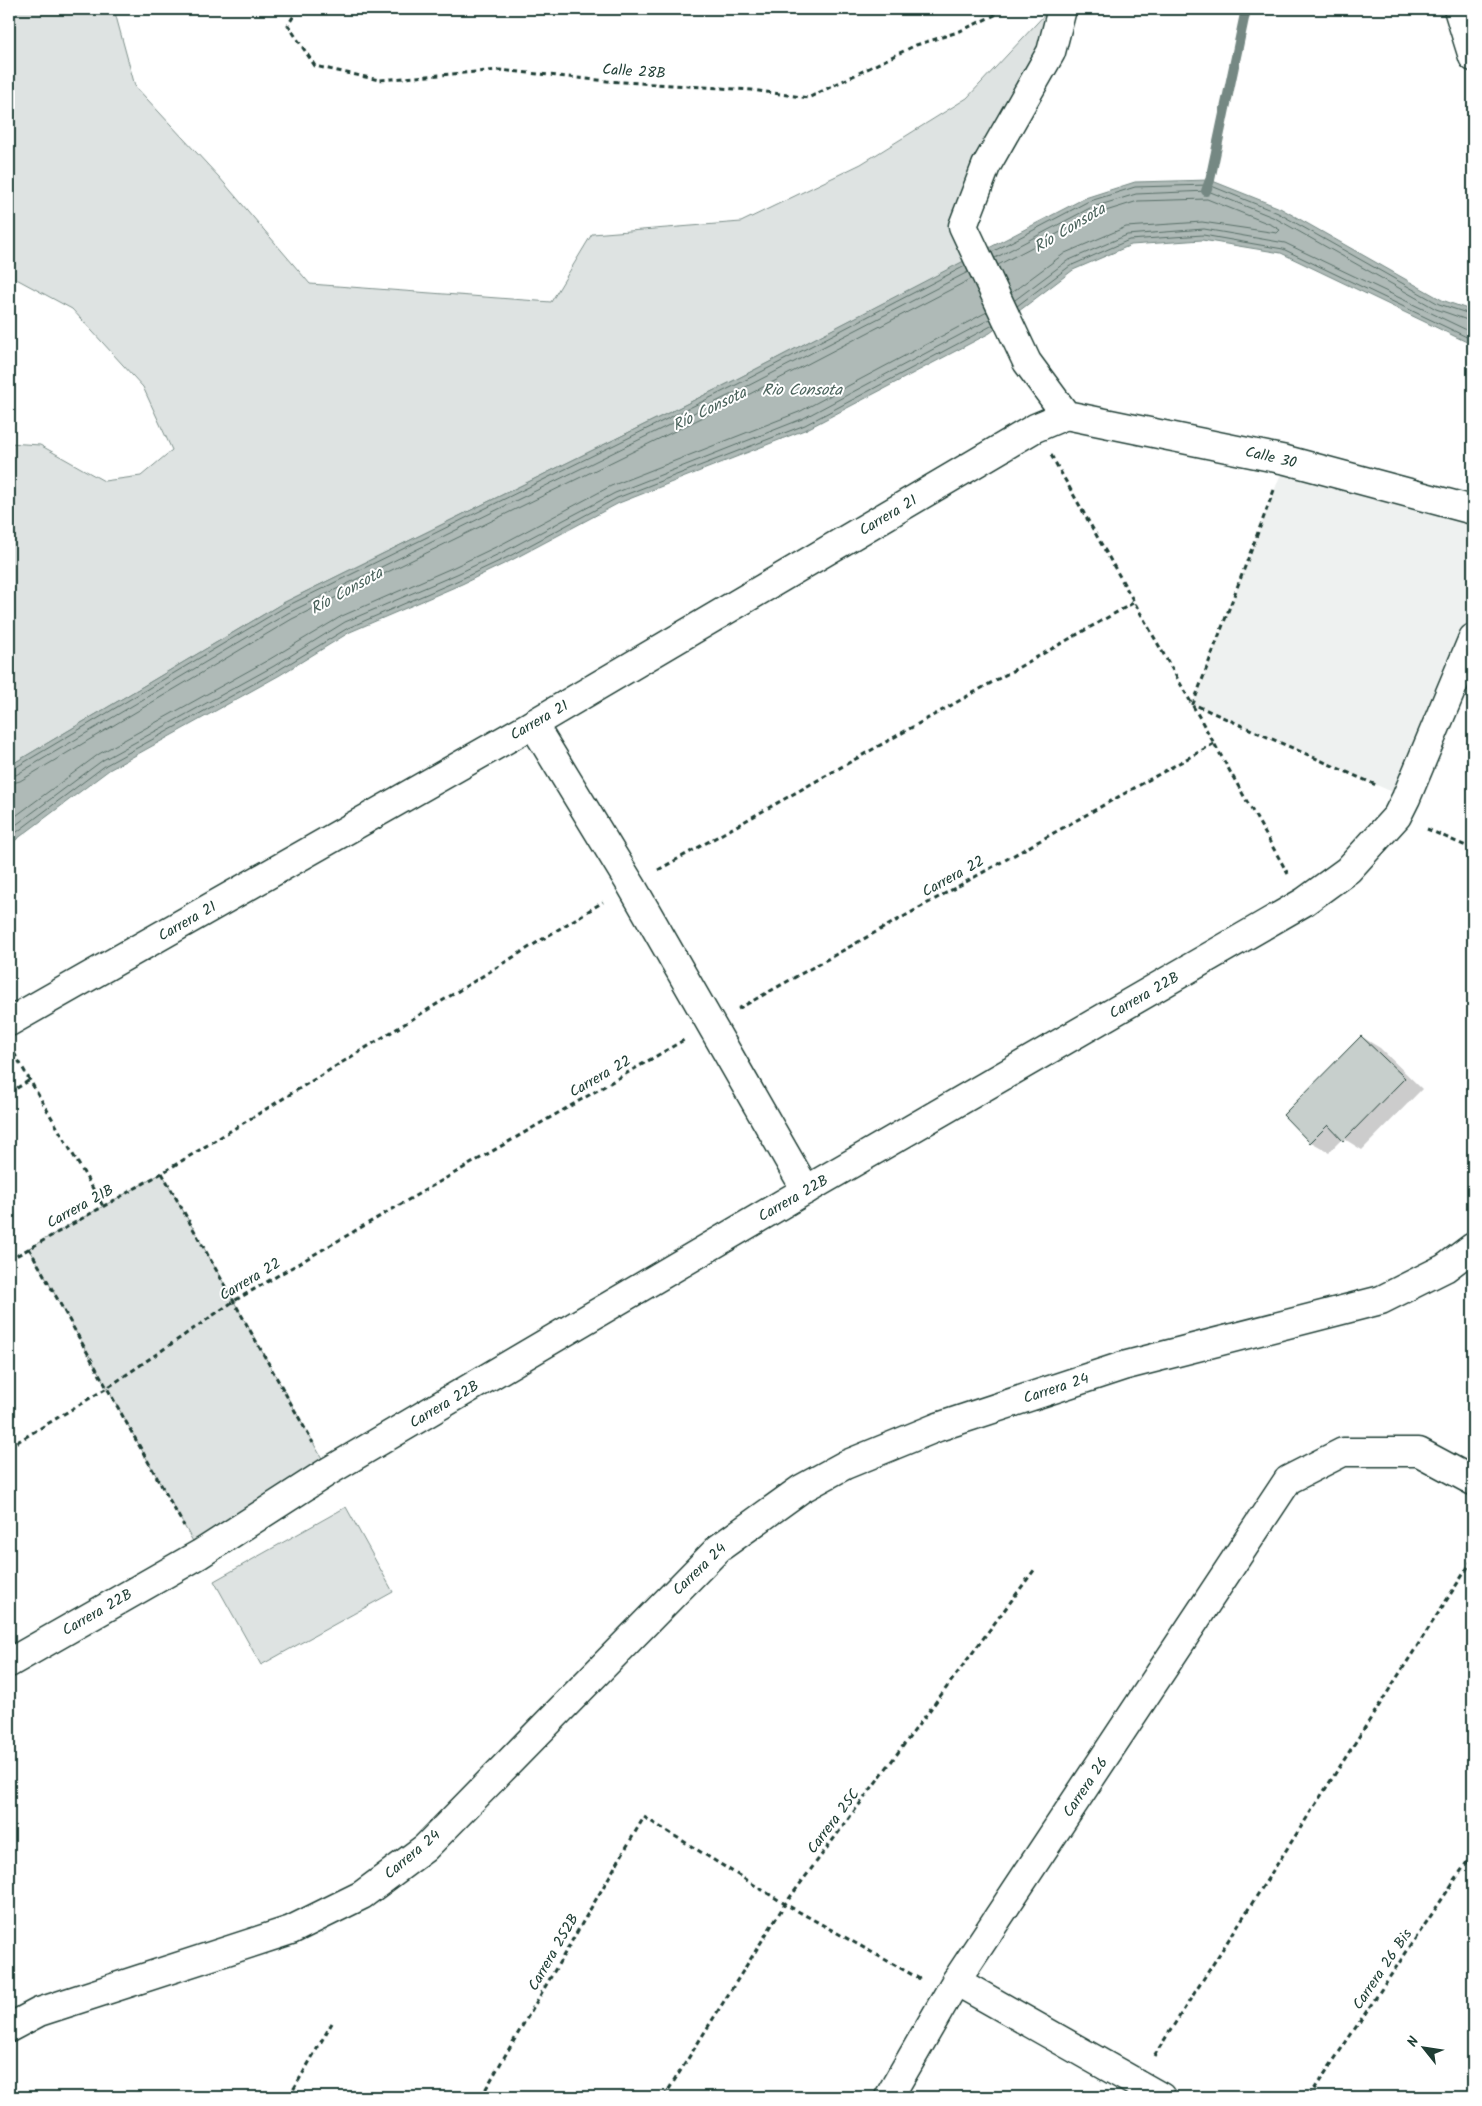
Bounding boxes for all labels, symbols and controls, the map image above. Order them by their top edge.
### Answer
street label: Calle 28B [601,58,666,86]
water label: Río Consota [1029,196,1112,260]
water label: Rio Consota [762,378,843,403]
water label: Río Consota [668,380,752,438]
street label: Calle 30 [1243,440,1299,476]
street label: Carrera 21 [855,489,922,543]
water label: Río Consota [306,560,389,622]
street label: Carrera 21 [506,694,574,747]
street label: Carrera 22 [918,850,989,904]
street label: Carrera 21 [154,895,222,948]
street label: Carrera 22B [1105,966,1184,1026]
street label: Carrera 22 [565,1049,636,1104]
street label: Carrera 22B [754,1169,833,1229]
street label: Carrera 21B [42,1179,119,1235]
street label: Carrera 22 [215,1252,286,1308]
street label: Carrera 24 [1020,1367,1092,1411]
street label: Carrera 22B [405,1375,484,1435]
street label: Carrera 24 [667,1538,732,1602]
street label: Carrera 22B [58,1583,137,1643]
street label: Carrera 26 [1057,1753,1115,1822]
street label: Carrera 25C [801,1784,866,1859]
street label: Carrera 24 [379,1824,446,1886]
street label: Carrera 252B [522,1909,586,1996]
street label: Carrera 26 Bis [1347,1924,1419,2015]
north arrow [1400,2024,1450,2074]
text: N [1402,2033,1425,2051]

